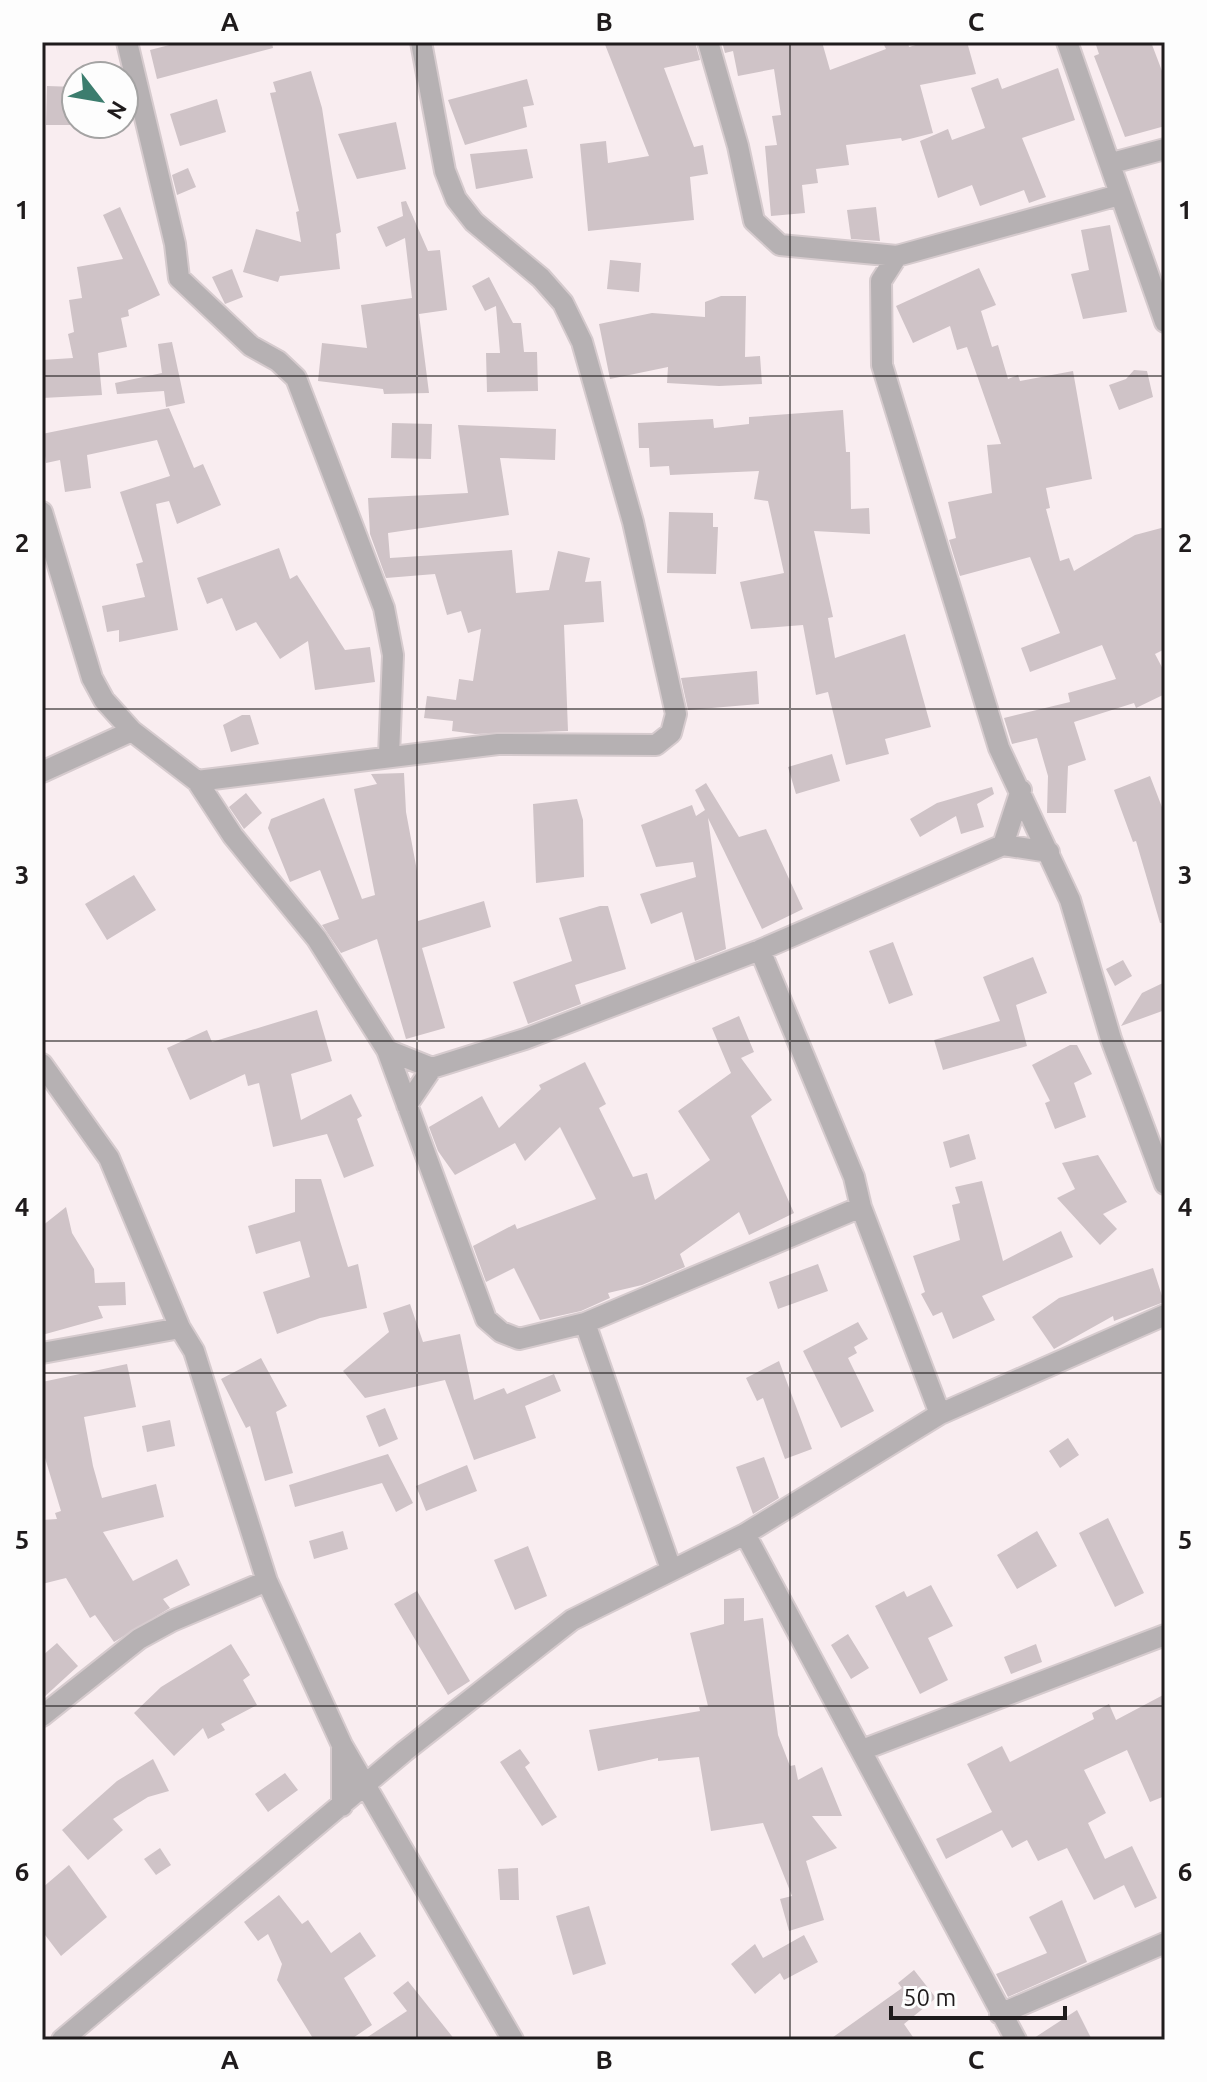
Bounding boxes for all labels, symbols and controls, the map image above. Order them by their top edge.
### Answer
text: A [221,7,240,36]
text: B [595,7,613,36]
text: C [968,7,985,36]
north arrow [60,60,140,140]
text: N [103,97,133,124]
text: 1 [15,195,29,224]
text: 1 [1178,195,1192,224]
text: 2 [15,528,29,557]
text: 2 [1178,528,1192,557]
text: 3 [15,860,29,889]
text: 3 [1178,860,1192,889]
text: 4 [15,1192,29,1221]
text: 4 [1178,1192,1192,1221]
text: 5 [15,1525,29,1554]
text: 5 [1178,1525,1192,1554]
text: 6 [15,1857,29,1886]
text: 6 [1178,1857,1192,1886]
scale bar [891,1970,1065,2020]
text: 50 m [903,1984,956,2011]
text: A [221,2045,240,2074]
text: B [595,2045,613,2074]
text: C [968,2045,985,2074]

